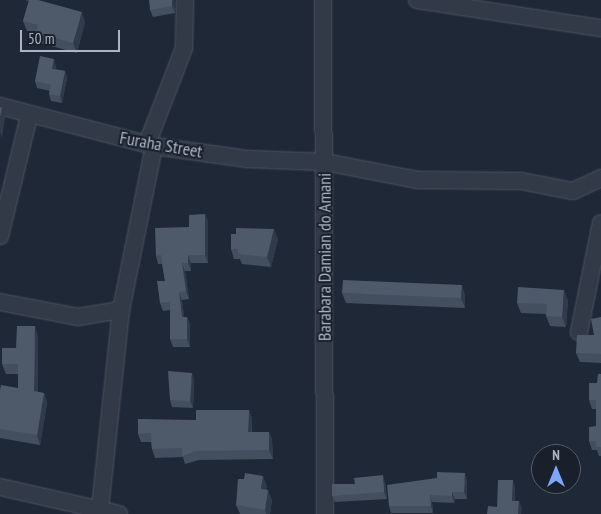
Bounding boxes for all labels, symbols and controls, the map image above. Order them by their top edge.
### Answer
scale bar [22,20,122,52]
text: 50 m [28,29,54,48]
street label: Furaha Street [118,127,204,163]
street label: Barabara Damian do Amani [314,173,336,341]
north arrow [531,444,581,494]
text: N [552,446,560,464]

